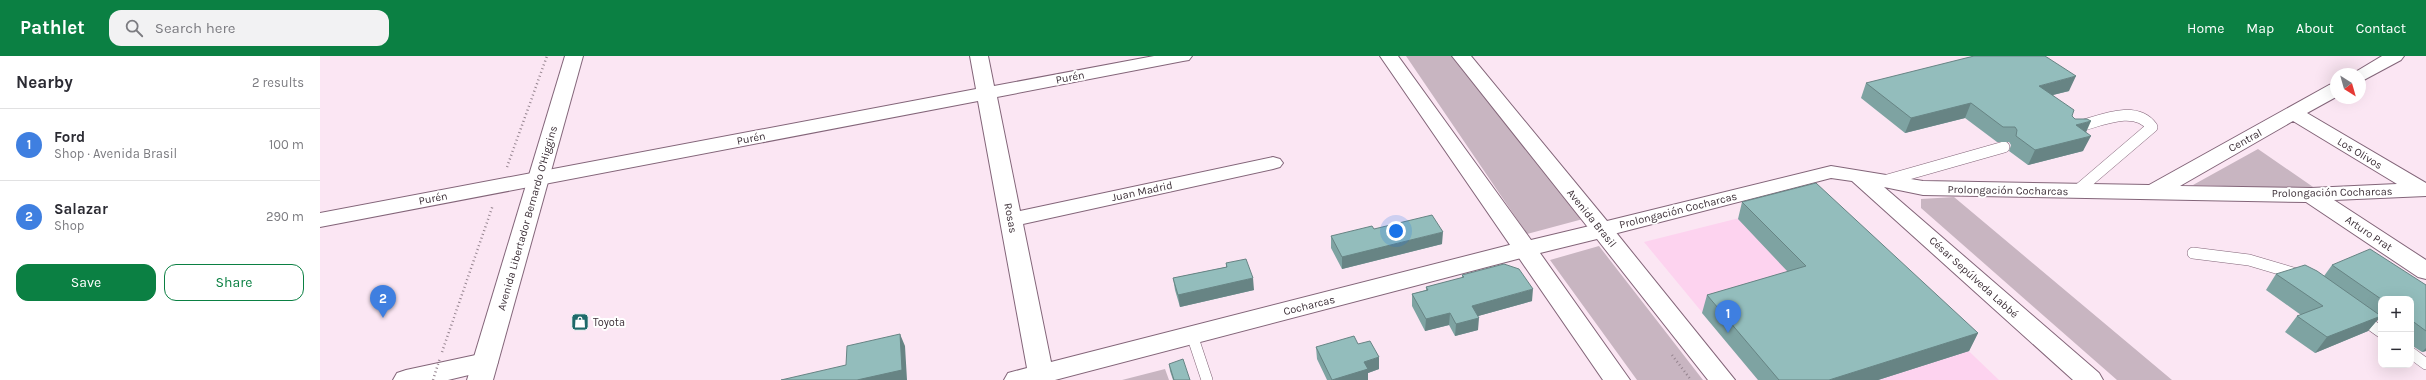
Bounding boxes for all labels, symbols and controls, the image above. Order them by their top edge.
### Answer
search box [109,10,389,46]
text: Pathlet [20,17,85,39]
icon: search [123,17,145,39]
text: Search here [155,19,236,37]
text: Home [2187,20,2224,37]
text: Map [2246,20,2274,37]
text: About [2296,20,2334,37]
text: Contact [2356,20,2406,37]
street label: Purén [1055,68,1086,87]
north arrow [2330,68,2366,104]
text: Nearby [16,72,73,92]
text: 2 results [252,75,304,90]
street label: Avenida Libertador Bernardo O'Higgins [495,124,560,312]
street label: Central [2226,126,2264,155]
text: Ford [54,128,85,146]
street label: Purén [736,129,767,148]
street label: Los Olivos [2335,135,2385,172]
text: 1 [27,137,31,152]
text: 100 m [269,137,304,152]
text: Shop · Avenida Brasil [54,146,177,161]
street label: Juan Madrid [1110,179,1174,204]
street label: Prolongación Cocharcas [1947,183,2069,198]
street label: Prolongación Cocharcas [2271,185,2393,200]
street label: Avenida Brasil [1564,186,1619,250]
street label: Purén [418,189,449,208]
street label: Prolongación Cocharcas [1618,190,1739,231]
text: Salazar [54,200,108,218]
street label: Rosas [1001,202,1020,234]
text: 2 [25,209,33,224]
text: 290 m [266,209,304,224]
street label: Arturo Prat [2343,213,2395,254]
text: Shop [54,218,84,233]
your location [1386,221,1406,241]
street label: César Sepúlveda Labbé [1926,234,2021,321]
button: Save [16,264,156,301]
button: Share [164,264,304,301]
pin: 2 [370,285,396,318]
street label: Cocharcas [1282,293,1336,318]
map controls [2378,296,2414,368]
button: + [2378,296,2414,332]
pin: 1 [1715,300,1741,333]
shop icon: Toyota [570,312,590,332]
place label: Toyota [593,316,625,329]
button: − [2378,332,2414,368]

